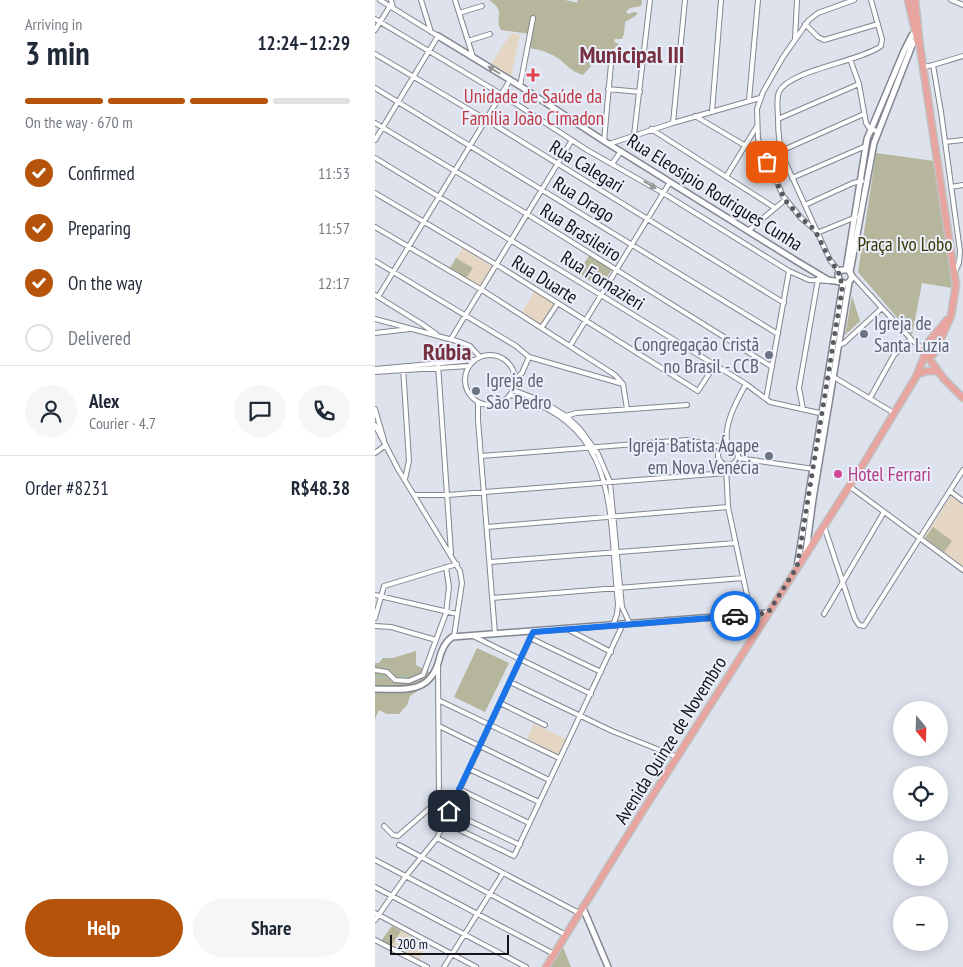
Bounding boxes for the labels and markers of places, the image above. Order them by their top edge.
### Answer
marker: Unidade de Saúde da Família João Cimadon [526,68,540,82]
place label: Unidade de Saúde da Família João Cimadon [462,84,604,130]
pin [746,141,788,183]
place label: Igreja de Santa Luzia [874,311,949,357]
marker: Igreja de Santa Luzia [858,328,870,340]
place label: Congregação Cristã no Brasil - CCB [634,332,759,378]
marker: Congregação Cristã no Brasil - CCB [763,349,775,361]
place label: Igreja de São Pedro [486,368,551,414]
marker: Igreja de São Pedro [470,385,482,397]
place label: Igreja Batista Ágape em Nova Venécia [628,433,759,479]
marker: Igreja Batista Ágape em Nova Venécia [763,450,775,462]
place label: Hotel Ferrari [848,462,931,486]
marker: Hotel Ferrari [832,468,844,480]
pin [428,790,470,832]

